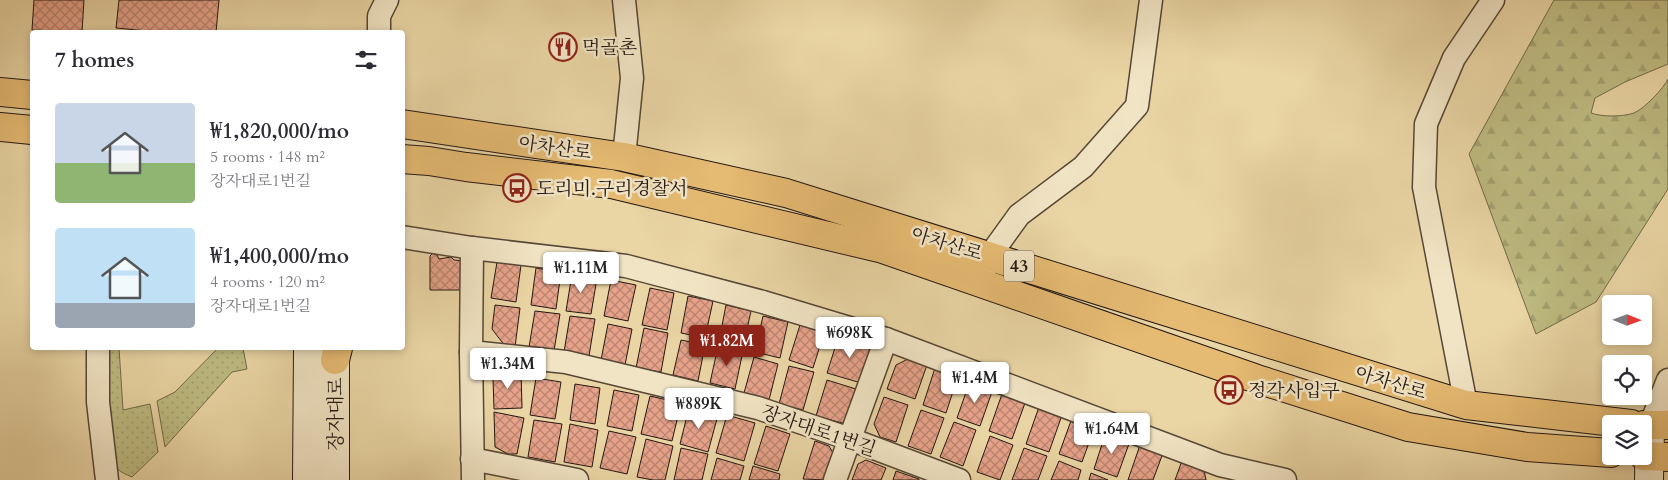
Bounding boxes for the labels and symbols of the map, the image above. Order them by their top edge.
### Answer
restaurant icon: 먹골촌 [548,32,578,62]
place label: 먹골촌 [582,35,637,61]
street label: 아차산로 [517,130,593,166]
bus stop icon: 도리미.구리경찰서 [502,173,532,203]
place label: 도리미.구리경찰서 [536,176,688,202]
street label: 아차산로 [908,221,986,267]
road number: 43 [1004,250,1034,282]
pin: ₩1.11M [540,252,622,294]
north arrow [1602,295,1652,345]
pin: ₩698K [815,316,885,359]
pin: ₩1.82M [686,324,768,367]
pin: ₩1.34M [467,348,549,390]
street label: 아차산로 [1352,360,1430,406]
pin: ₩1.4M [940,362,1010,404]
bus stop icon: 정각사입구 [1214,375,1244,405]
street label: 장자대로 [323,377,349,451]
place label: 정각사입구 [1248,378,1340,404]
pin: ₩889K [664,388,734,430]
street label: 장자대로1번길 [758,399,880,463]
pin: ₩1.64M [1071,412,1153,455]

